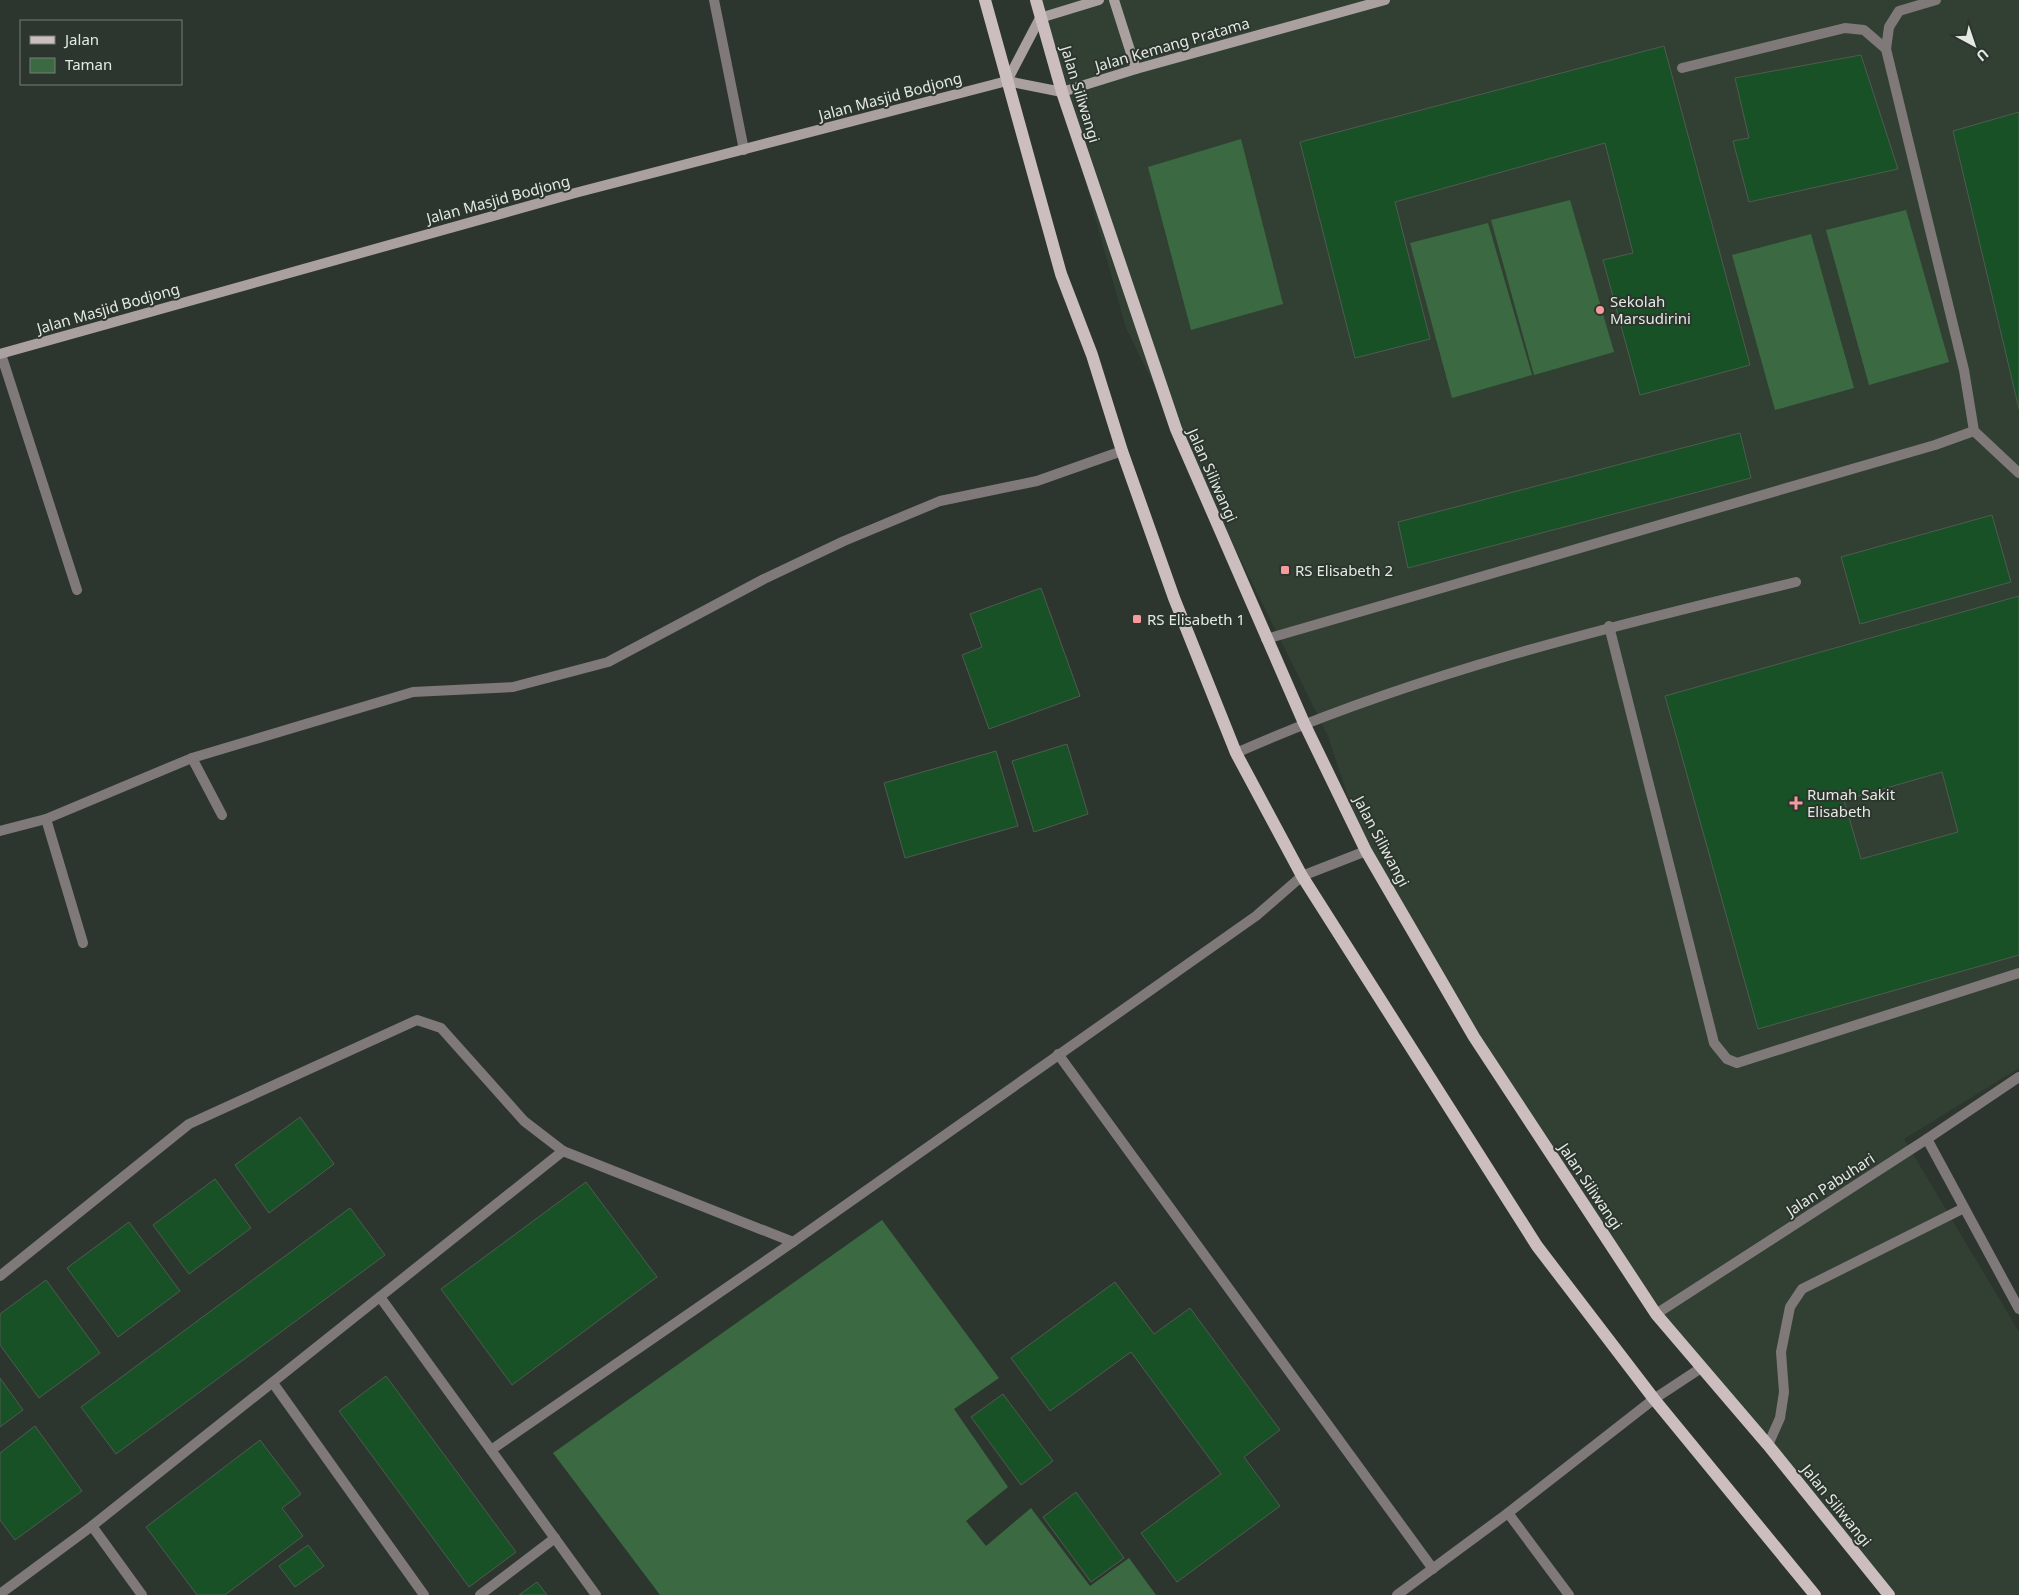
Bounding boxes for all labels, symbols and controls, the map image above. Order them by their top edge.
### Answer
street label: Jalan Kemang Pratama [1090,12,1252,76]
legend [20,20,182,85]
north arrow [1949,20,1999,70]
text: Jalan [63,29,99,49]
street label: Jalan Siliwangi [1056,41,1105,145]
text: U [1973,45,1993,66]
text: Taman [65,54,112,74]
street label: Jalan Masjid Bodjong [814,67,964,125]
street label: Jalan Masjid Bodjong [422,170,572,228]
street label: Jalan Masjid Bodjong [32,278,182,338]
place label: Sekolah Marsudirini [1610,291,1691,328]
marker: Sekolah Marsudirini [1594,304,1606,316]
street label: Jalan Siliwangi [1183,423,1243,525]
place label: RS Elisabeth 2 [1295,560,1393,580]
marker: RS Elisabeth 2 [1279,564,1291,576]
place label: RS Elisabeth 1 [1147,609,1245,629]
marker: RS Elisabeth 1 [1131,613,1143,625]
place label: Rumah Sakit Elisabeth [1807,784,1896,821]
street label: Jalan Siliwangi [1349,790,1414,890]
marker: Rumah Sakit Elisabeth [1789,796,1803,810]
street label: Jalan Siliwangi [1554,1137,1627,1233]
street label: Jalan Pabuhari [1780,1148,1878,1221]
street label: Jalan Siliwangi [1796,1458,1876,1550]

